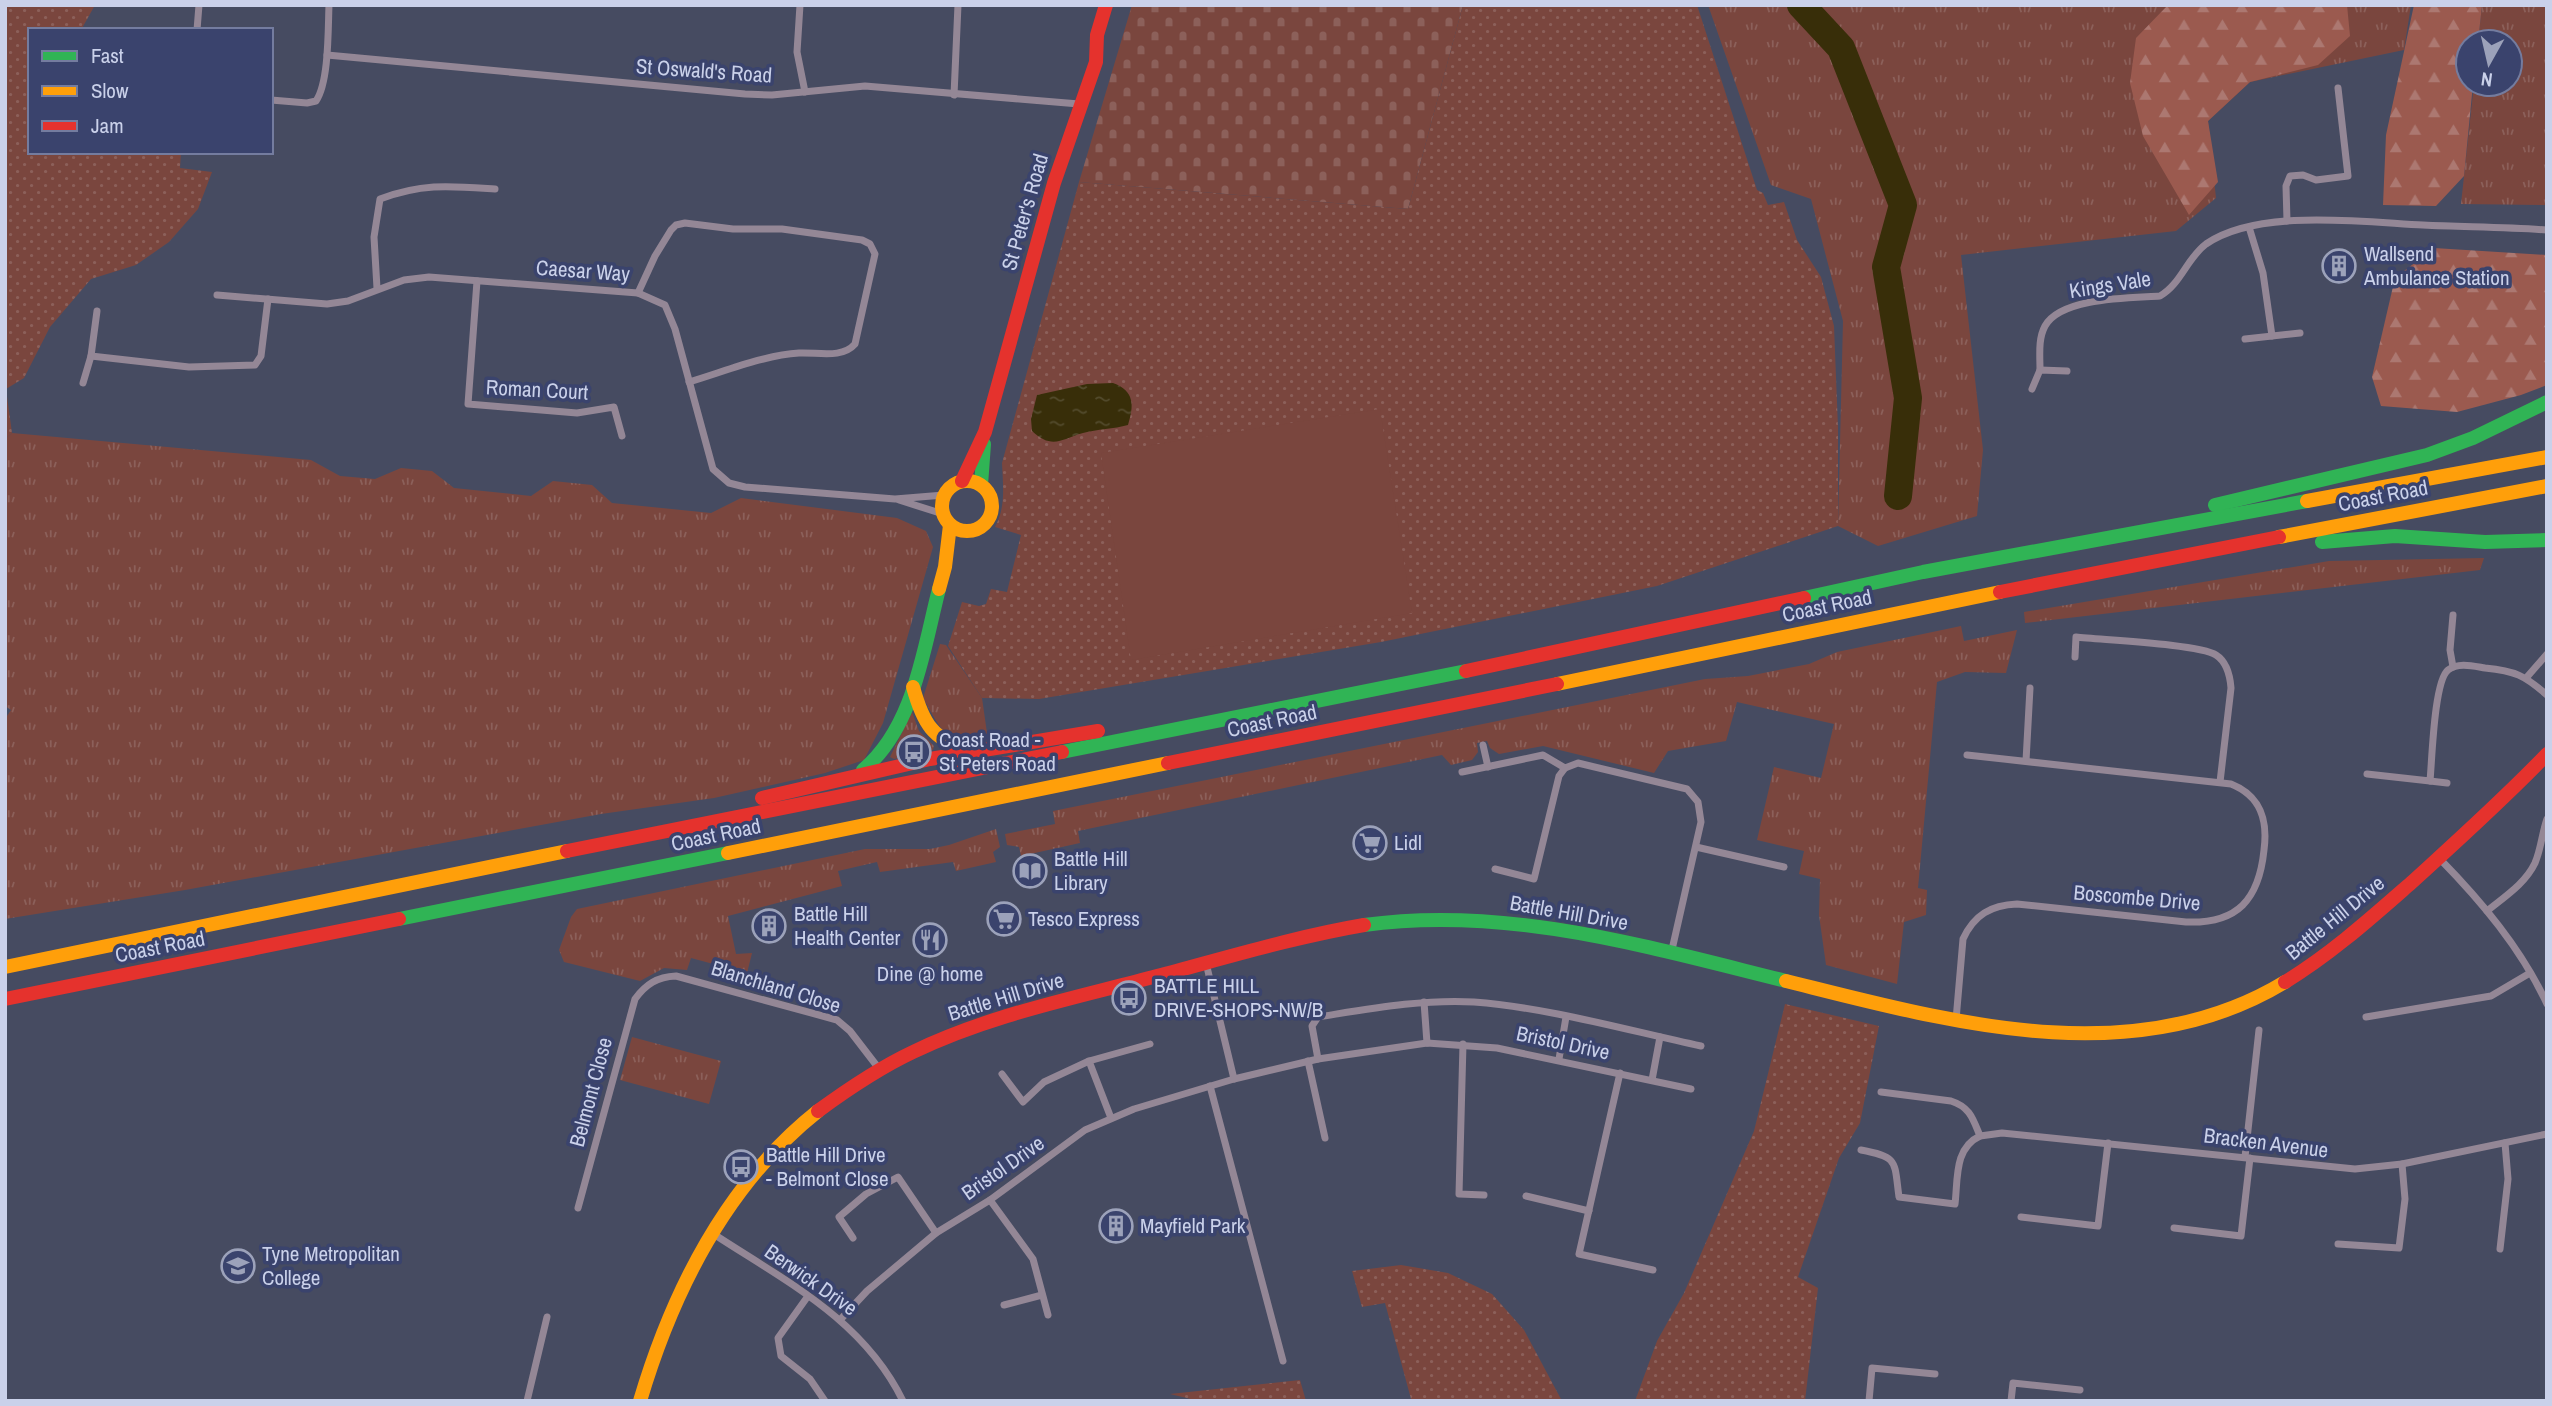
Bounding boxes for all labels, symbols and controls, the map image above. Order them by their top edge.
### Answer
legend [28,28,273,154]
north arrow [2454,28,2524,98]
text: Fast [91,41,124,70]
street label: St Oswald's Road [635,51,773,90]
text: N [2479,66,2494,93]
text: Slow [91,76,129,105]
text: Jam [91,111,124,140]
street label: St Peter's Road [994,150,1055,274]
place label: Wallsend Ambulance Station [2363,239,2510,292]
building icon: Wallsend Ambulance Station [2320,247,2358,285]
street label: Caesar Way [535,253,631,288]
street label: Kings Vale [2067,264,2153,305]
street label: Roman Court [485,372,589,407]
street label: Coast Road [2336,473,2430,518]
street label: Coast Road [1779,582,1874,629]
street label: Coast Road [1224,697,1319,744]
place label: Coast Road - St Peters Road [939,725,1056,778]
bus stop icon: Coast Road - St Peters Road [895,733,933,771]
street label: Coast Road [668,811,763,858]
supermarket icon: Lidl [1351,824,1389,862]
place label: Lidl [1394,828,1422,857]
place label: Battle Hill Library [1054,844,1128,897]
library icon: Battle Hill Library [1011,852,1049,890]
street label: Battle Hill Drive [2279,869,2390,967]
street label: Boscombe Drive [2072,878,2202,917]
street label: Battle Hill Drive [1508,888,1631,937]
place label: Battle Hill Health Center [794,899,901,952]
supermarket icon: Tesco Express [985,900,1023,938]
place label: Tesco Express [1028,904,1140,933]
building icon: Battle Hill Health Center [750,907,788,945]
restaurant icon: Dine @ home [911,921,949,959]
street label: Coast Road [113,924,207,969]
street label: Blanchland Close [708,953,844,1020]
place label: Dine @ home [877,959,983,988]
street label: Battle Hill Drive [944,965,1067,1028]
place label: BATTLE HILL DRIVE-SHOPS-NW/B [1154,971,1323,1024]
bus stop icon: BATTLE HILL DRIVE-SHOPS-NW/B [1110,979,1148,1017]
street label: Bristol Drive [1514,1018,1612,1067]
street label: Belmont Close [562,1034,619,1150]
street label: Bracken Avenue [2202,1120,2330,1165]
street label: Bristol Drive [956,1129,1050,1207]
place label: Battle Hill Drive - Belmont Close [766,1140,889,1193]
bus stop icon: Battle Hill Drive - Belmont Close [722,1148,760,1186]
building icon: Mayfield Park [1097,1207,1135,1245]
place label: Mayfield Park [1140,1211,1246,1240]
street label: Berwick Drive [759,1237,863,1322]
place label: Tyne Metropolitan College [262,1239,400,1292]
school or university icon: Tyne Metropolitan College [219,1247,257,1285]

